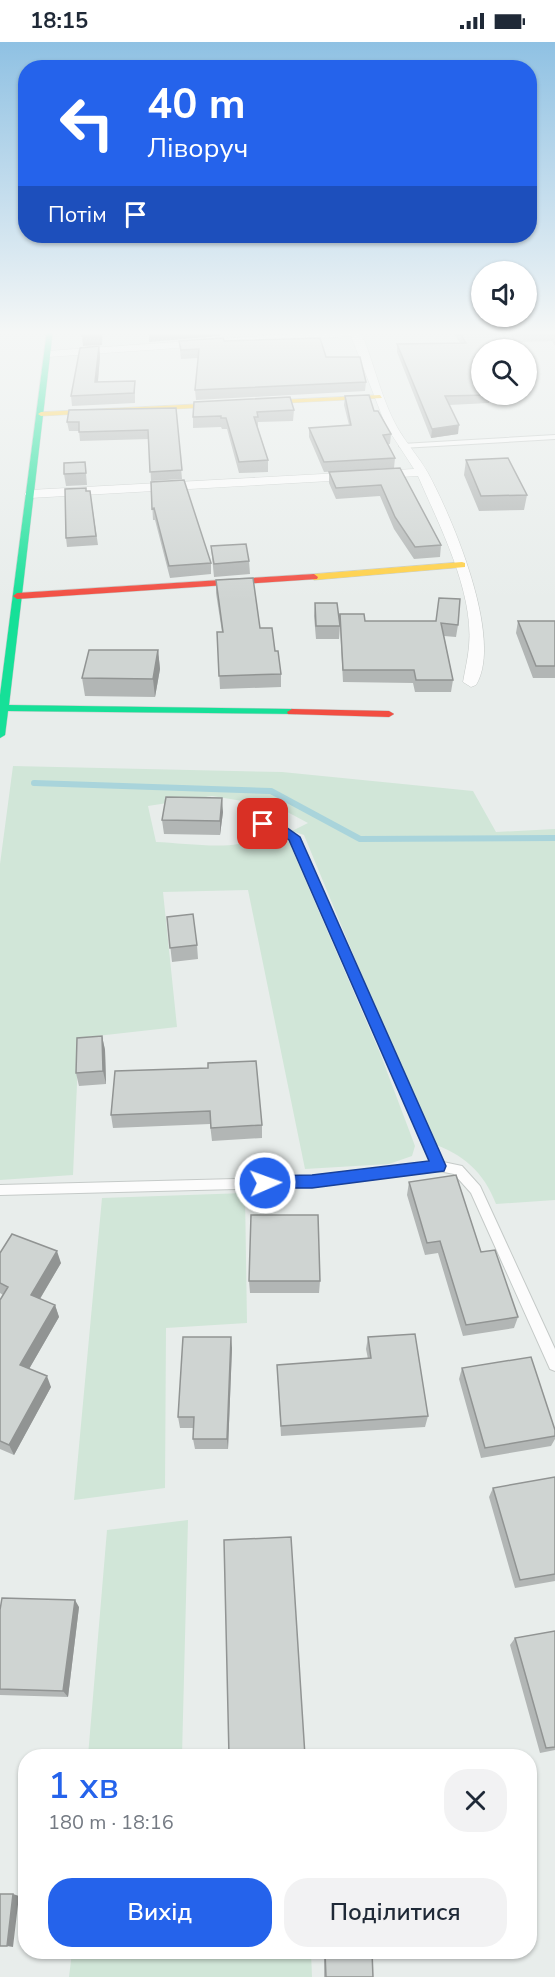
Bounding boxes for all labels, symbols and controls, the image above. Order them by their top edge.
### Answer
text: 18:15 [30,6,88,36]
text: 40 m [147,76,246,133]
icon: left [48,84,126,162]
text: Ліворуч [147,130,248,167]
icon: arrive [119,198,152,231]
text: Потім [48,200,107,230]
map controls [471,261,537,405]
button: sound [471,261,537,327]
button: search [471,339,537,405]
pin [237,798,288,849]
icon: arrive [246,807,279,840]
position arrow [233,1151,297,1215]
text: 1 хв [48,1762,119,1811]
button: close [444,1769,507,1832]
text: 180 m · 18:16 [48,1809,174,1836]
button: Вихід [48,1878,272,1947]
button: Поділитися [284,1878,507,1947]

